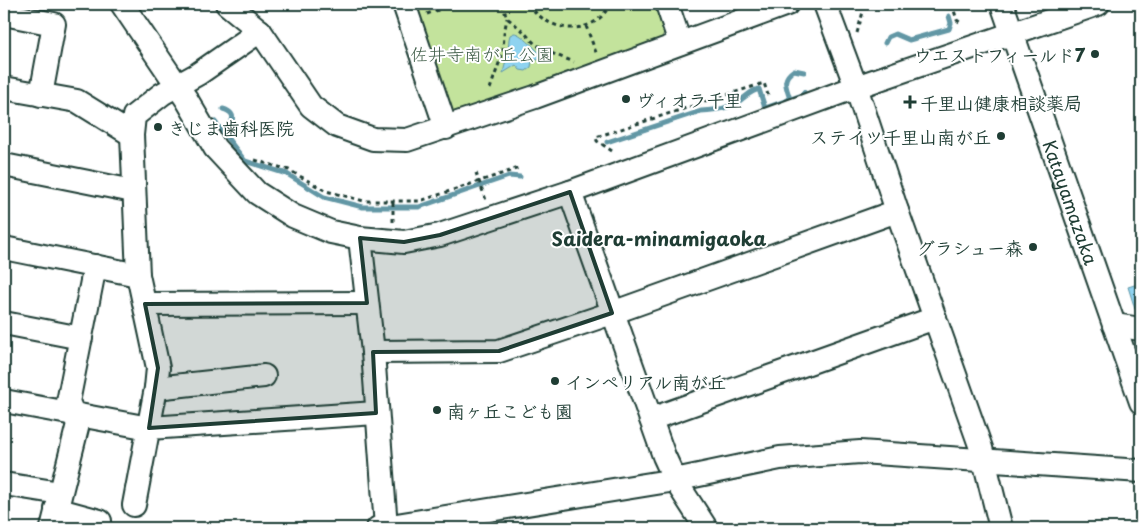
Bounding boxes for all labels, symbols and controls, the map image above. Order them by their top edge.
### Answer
park label: 佐井寺南が丘公園 [410,40,554,67]
place label: ウエストフィールド7 [913,41,1086,68]
marker: ウエストフィールド7 [1089,48,1101,60]
place label: ヴィオラ千里 [636,86,742,113]
place label: 千里山健康相談薬局 [920,89,1082,116]
marker: ヴィオラ千里 [620,93,632,105]
marker: 千里山健康相談薬局 [904,96,916,108]
place label: きじま歯科医院 [168,114,294,141]
marker: きじま歯科医院 [152,121,164,133]
place label: ステイツ千里山南が丘 [810,123,991,150]
marker: ステイツ千里山南が丘 [995,130,1007,142]
street label: Katayamazaka [1037,136,1106,269]
district label: Saidera-minamigaoka [552,224,767,252]
place label: グラシュー森 [917,234,1023,261]
marker: グラシュー森 [1027,241,1039,253]
place label: インペリアル南が丘 [565,368,726,395]
marker: インペリアル南が丘 [549,375,561,387]
place label: 南ヶ丘こども園 [447,397,573,424]
marker: 南ヶ丘こども園 [431,404,443,416]

